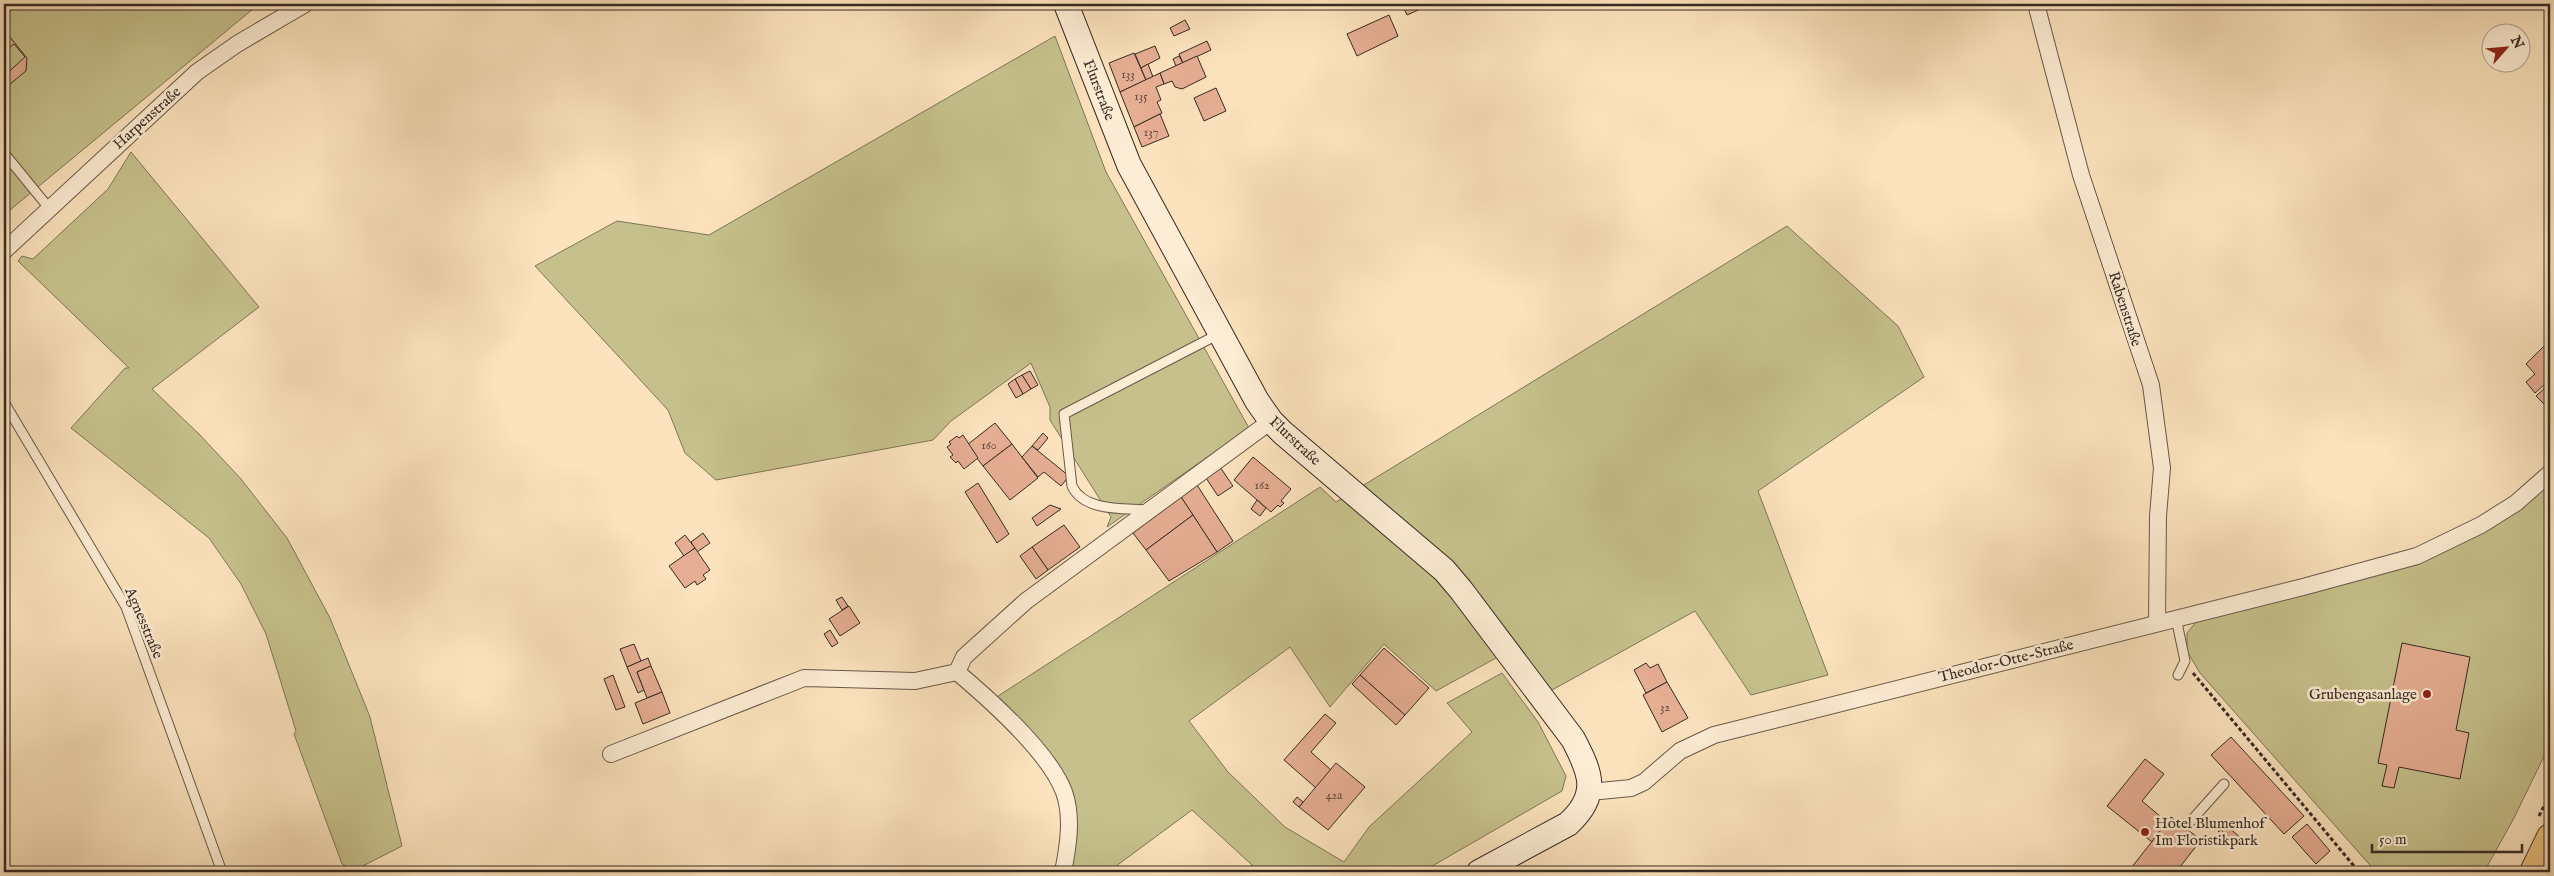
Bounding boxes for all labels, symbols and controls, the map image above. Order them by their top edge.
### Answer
north arrow [2482,22,2532,72]
text: N [2505,32,2527,52]
street label: Flurstraße [1079,57,1119,123]
house number: 133 [1121,67,1135,82]
street label: Harpenstraße [109,82,185,153]
house number: 135 [1134,89,1148,104]
house number: 137 [1144,125,1158,140]
street label: Rabenstraße [2104,269,2146,349]
street label: Flurstraße [1265,412,1325,470]
house number: 160 [981,438,997,453]
house number: 162 [1254,478,1270,493]
street label: Agnesstraße [120,584,168,662]
street label: Theodor-Otte-Straße [1937,635,2076,687]
place label: Grubengasanlage [2309,685,2417,704]
marker: Grubengasanlage [2421,688,2433,700]
house number: 32 [1660,700,1670,715]
house number: 42a [1326,788,1343,803]
place label: Hotel Blumenhof Im Floristikpark [2155,814,2267,850]
scale bar [2372,821,2522,853]
marker: Hotel Blumenhof Im Floristikpark [2139,826,2151,838]
text: 50 m [2379,830,2407,849]

